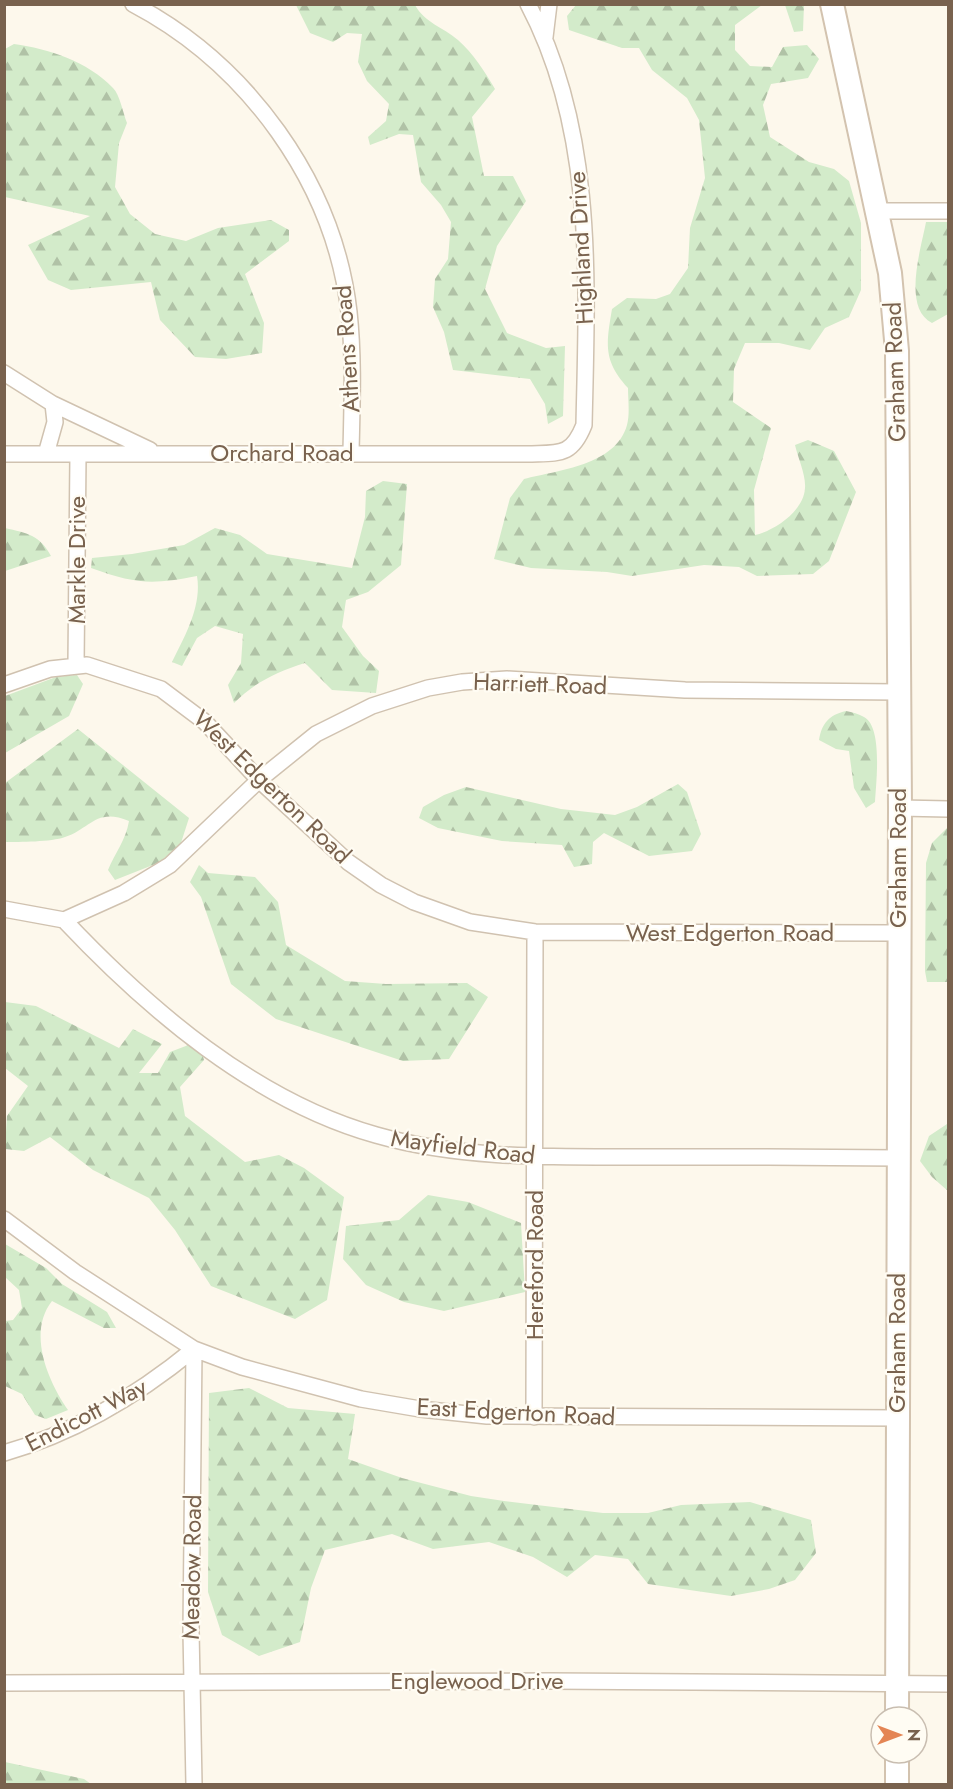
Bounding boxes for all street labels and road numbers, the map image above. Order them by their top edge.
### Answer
street label: Highland Drive [559,170,602,326]
street label: Athens Road [325,284,368,414]
street label: Graham Road [875,301,914,443]
street label: Orchard Road [210,435,354,470]
street label: Markle Drive [59,496,94,624]
street label: Harriett Road [472,664,608,703]
street label: West Edgerton Road [185,702,359,872]
street label: Graham Road [880,788,915,928]
street label: West Edgerton Road [626,915,834,950]
street label: Mayfield Road [389,1120,537,1173]
street label: Hereford Road [517,1190,552,1340]
street label: Graham Road [879,1273,914,1413]
street label: Endicott Way [19,1369,153,1460]
street label: East Edgerton Road [416,1389,616,1434]
street label: Meadow Road [173,1494,210,1640]
street label: Englewood Drive [390,1663,564,1698]

